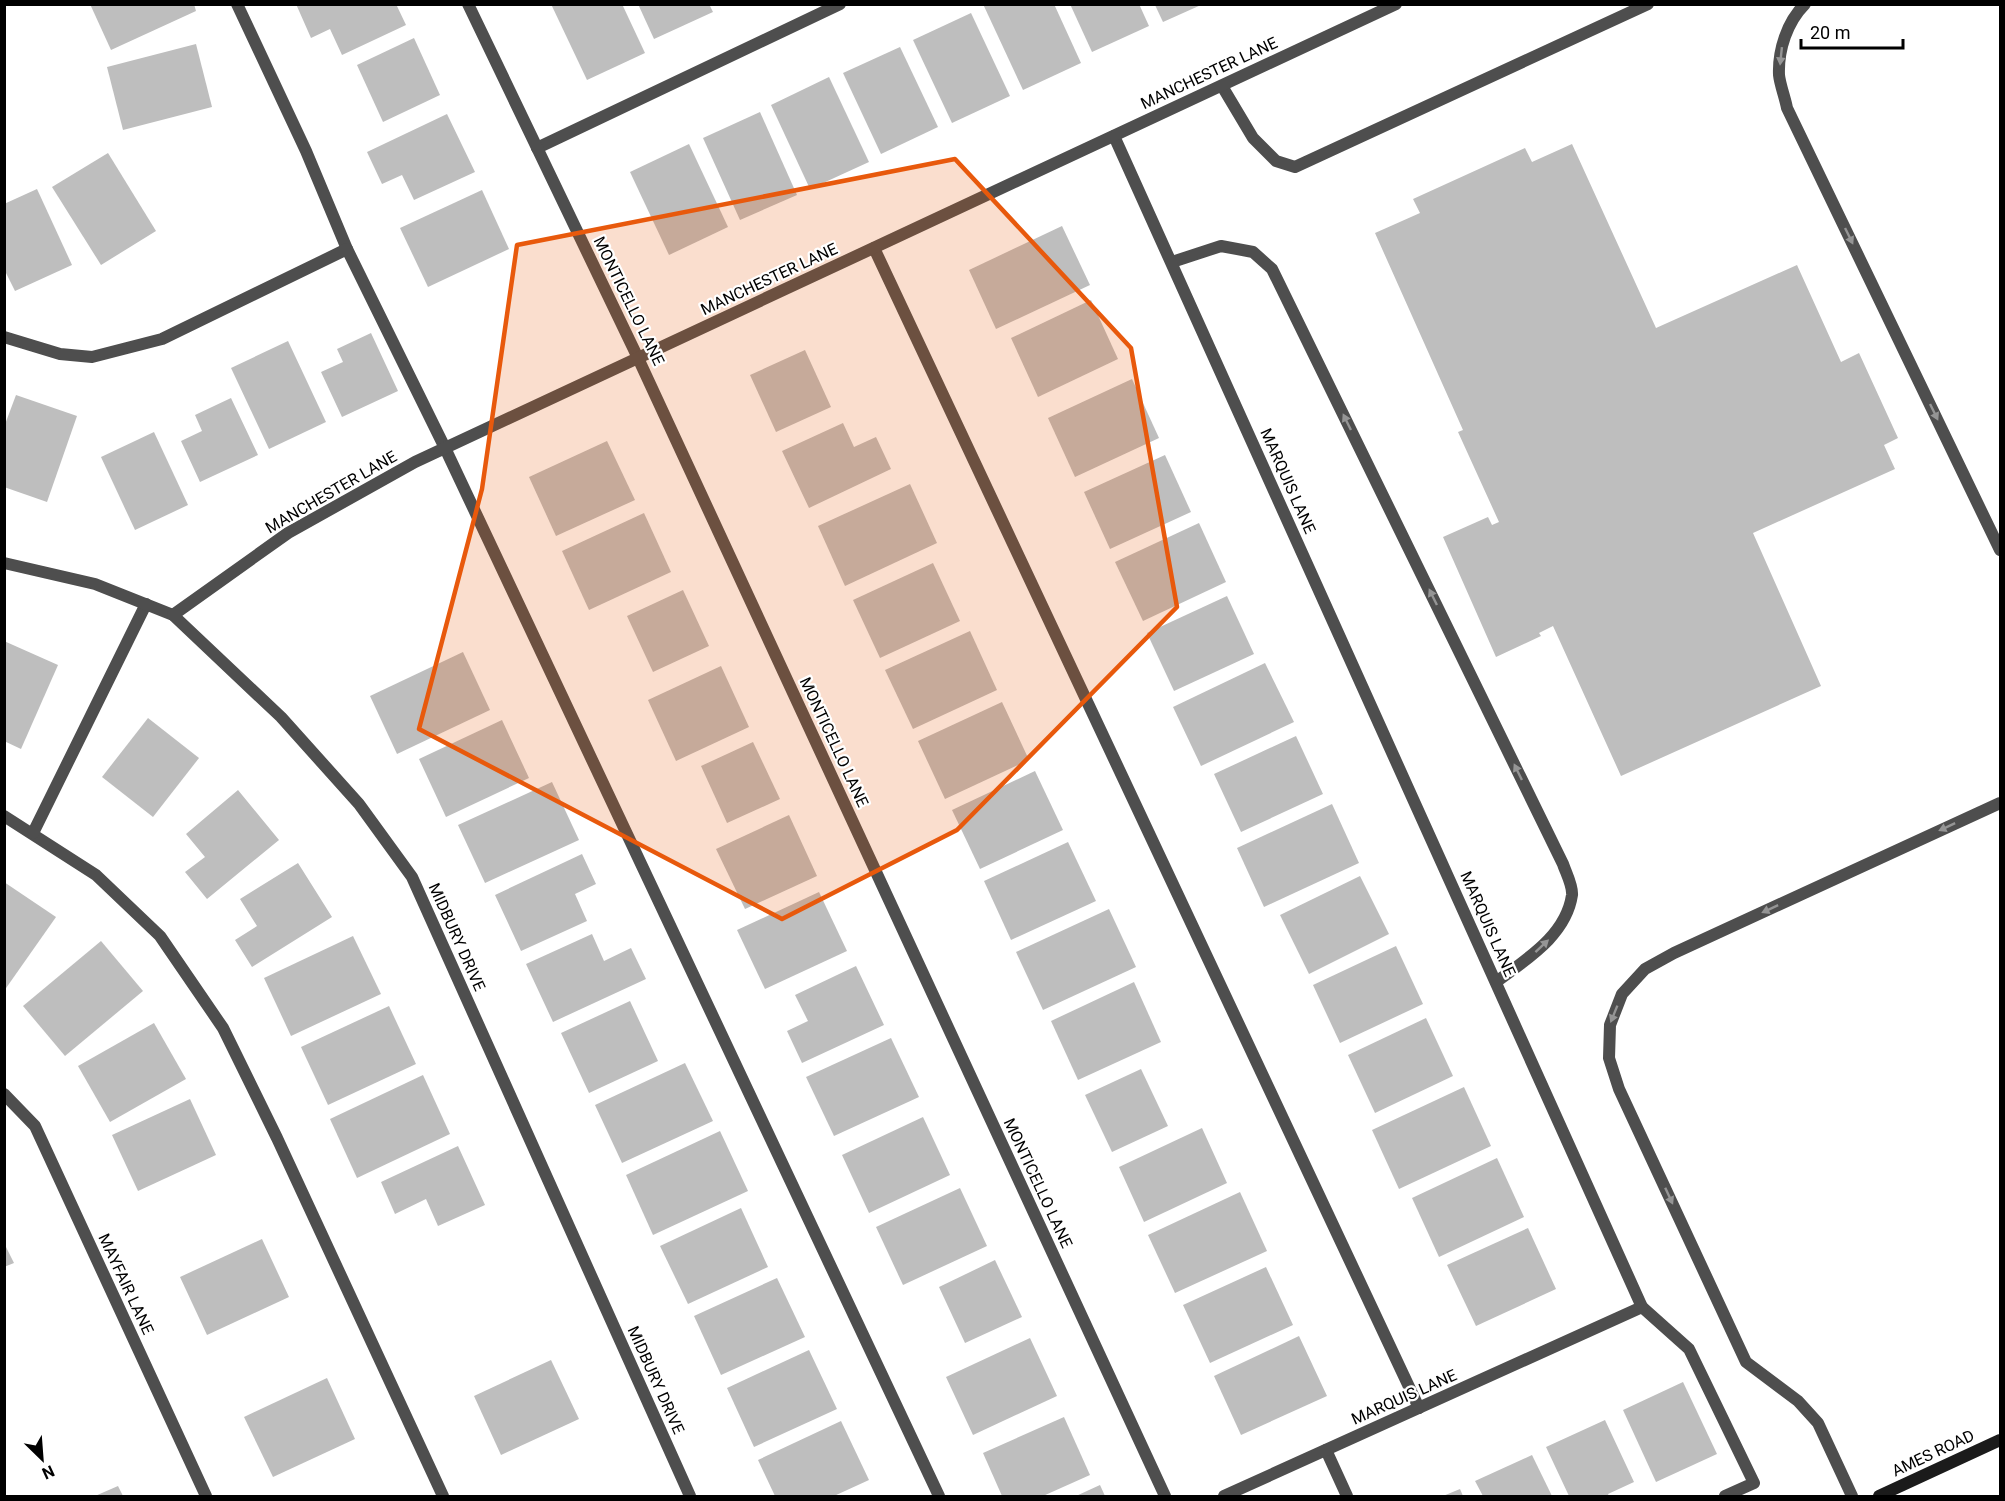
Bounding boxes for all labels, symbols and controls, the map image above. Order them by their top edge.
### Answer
scale bar [1801,12,1903,50]
text: 20 m [1810,22,1850,43]
street label: MANCHESTER LANE [1138,33,1280,113]
one-way arrow [1776,47,1786,66]
one-way arrow [1845,228,1854,245]
street label: MONTICELLO LANE [590,233,668,369]
street label: MANCHESTER LANE [698,239,840,319]
one-way arrow [1929,403,1938,420]
one-way arrow [1342,413,1352,430]
street label: MARQUIS LANE [1256,425,1320,537]
street label: MANCHESTER LANE [262,447,400,537]
one-way arrow [1428,589,1437,606]
street label: MONTICELLO LANE [796,674,872,810]
one-way arrow [1514,764,1523,781]
one-way arrow [1939,823,1956,832]
street label: MARQUIS LANE [1456,868,1520,980]
street label: MIDBURY DRIVE [425,880,489,994]
one-way arrow [1762,904,1779,913]
one-way arrow [1534,939,1549,953]
one-way arrow [1609,1006,1619,1024]
street label: MONTICELLO LANE [1000,1115,1076,1251]
one-way arrow [1664,1187,1673,1204]
street label: MAYFAIR LANE [94,1230,158,1338]
street label: MIDBURY DRIVE [624,1323,688,1437]
street label: MARQUIS LANE [1348,1365,1460,1429]
street label: AMES ROAD [1889,1426,1977,1480]
north arrow [12,1429,72,1489]
text: N [39,1461,57,1483]

